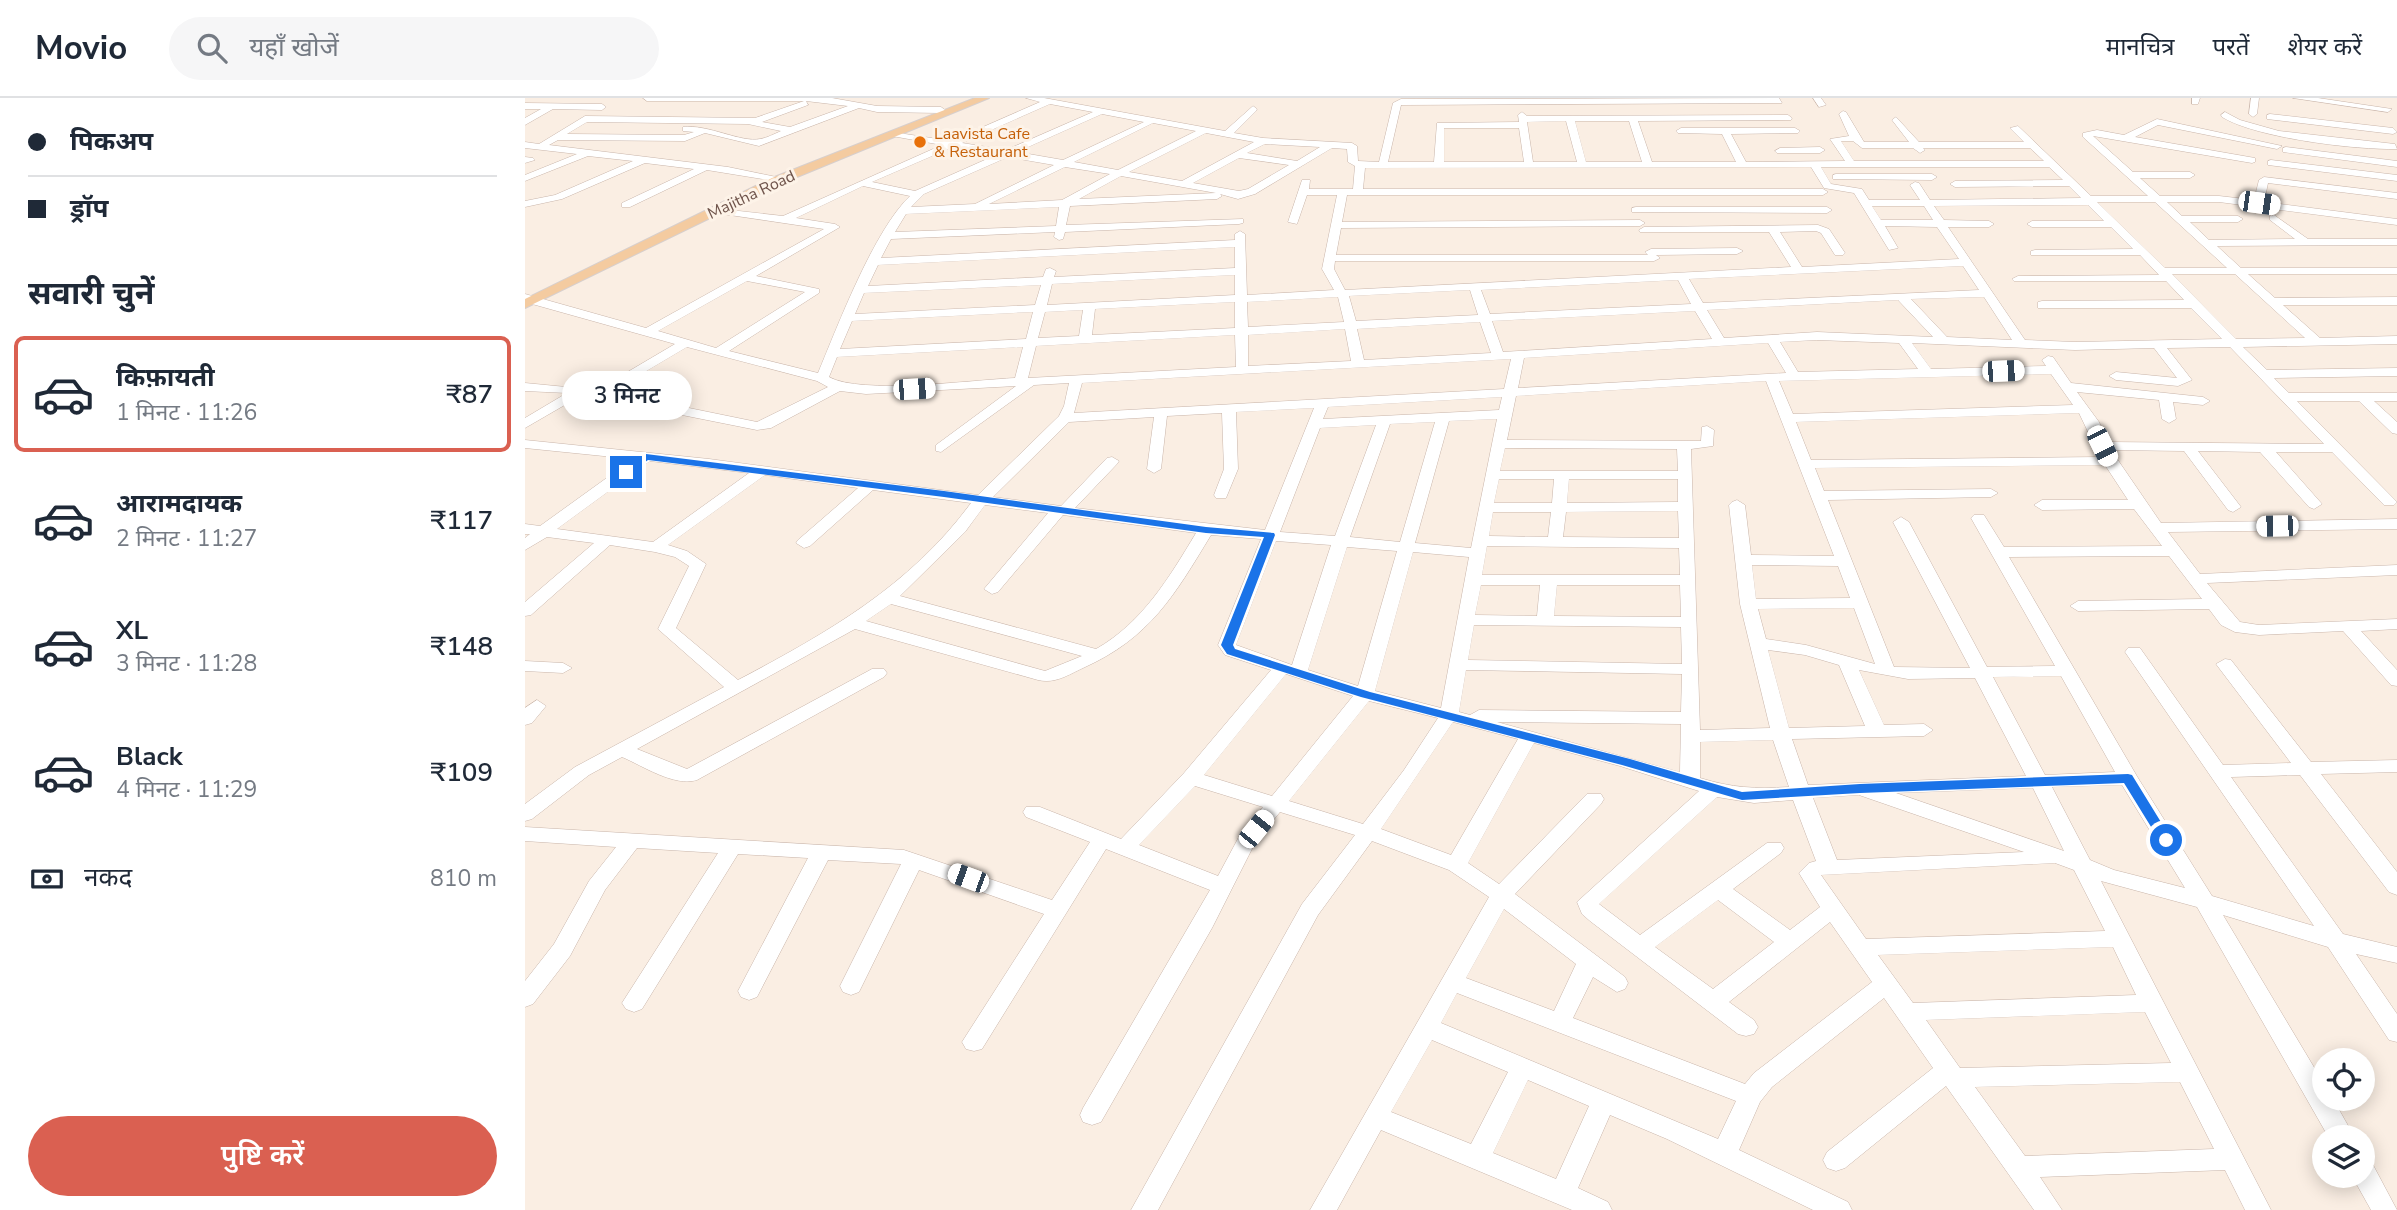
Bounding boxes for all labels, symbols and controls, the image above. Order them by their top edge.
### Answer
search box [169,17,659,80]
text: Movio [35,26,127,71]
icon: search [193,29,231,67]
text: यहाँ खोजें [249,30,339,65]
text: मानचित्र [2106,31,2174,63]
text: परतें [2212,31,2250,63]
text: शेयर करें [2288,31,2362,63]
place label: Laavista Cafe & Restaurant [934,123,1030,163]
text: पिकअप [70,124,153,159]
marker: Laavista Cafe & Restaurant [912,134,928,150]
street label: Majitha Road [704,165,799,225]
car [2237,190,2282,216]
text: ड्रॉप [70,191,108,226]
text: सवारी चुनें [28,272,154,315]
text: किफ़ायती [116,360,215,395]
car [1982,360,2025,382]
icon: car [32,363,95,426]
callout: 3 मिनट [561,370,691,420]
text: ₹87 [446,377,493,412]
car [893,377,936,401]
text: 3 मिनट [594,380,660,411]
text: 1 मिनट · 11:26 [116,397,257,428]
car [2084,423,2121,469]
route end [610,456,642,488]
text: आरामदायक [116,486,242,521]
icon: car [32,489,95,552]
text: ₹117 [431,503,493,538]
car [2256,515,2299,537]
text: 2 मिनट · 11:27 [116,523,257,554]
text: XL [116,613,148,648]
icon: car [32,615,95,678]
text: ₹148 [431,629,493,664]
text: 3 मिनट · 11:28 [116,648,257,679]
text: Black [116,739,183,774]
icon: car [32,741,95,804]
text: ₹109 [431,755,493,790]
text: 4 मिनट · 11:29 [116,774,257,805]
car [1235,806,1278,852]
route start [2150,824,2182,856]
icon: cash [28,860,66,898]
text: नकद [84,860,132,895]
car [945,861,992,895]
text: 810 m [430,863,497,894]
map controls [2312,1048,2375,1188]
button: locate [2312,1048,2375,1111]
button: पुष्टि करें [28,1116,497,1196]
button: layers [2312,1125,2375,1188]

